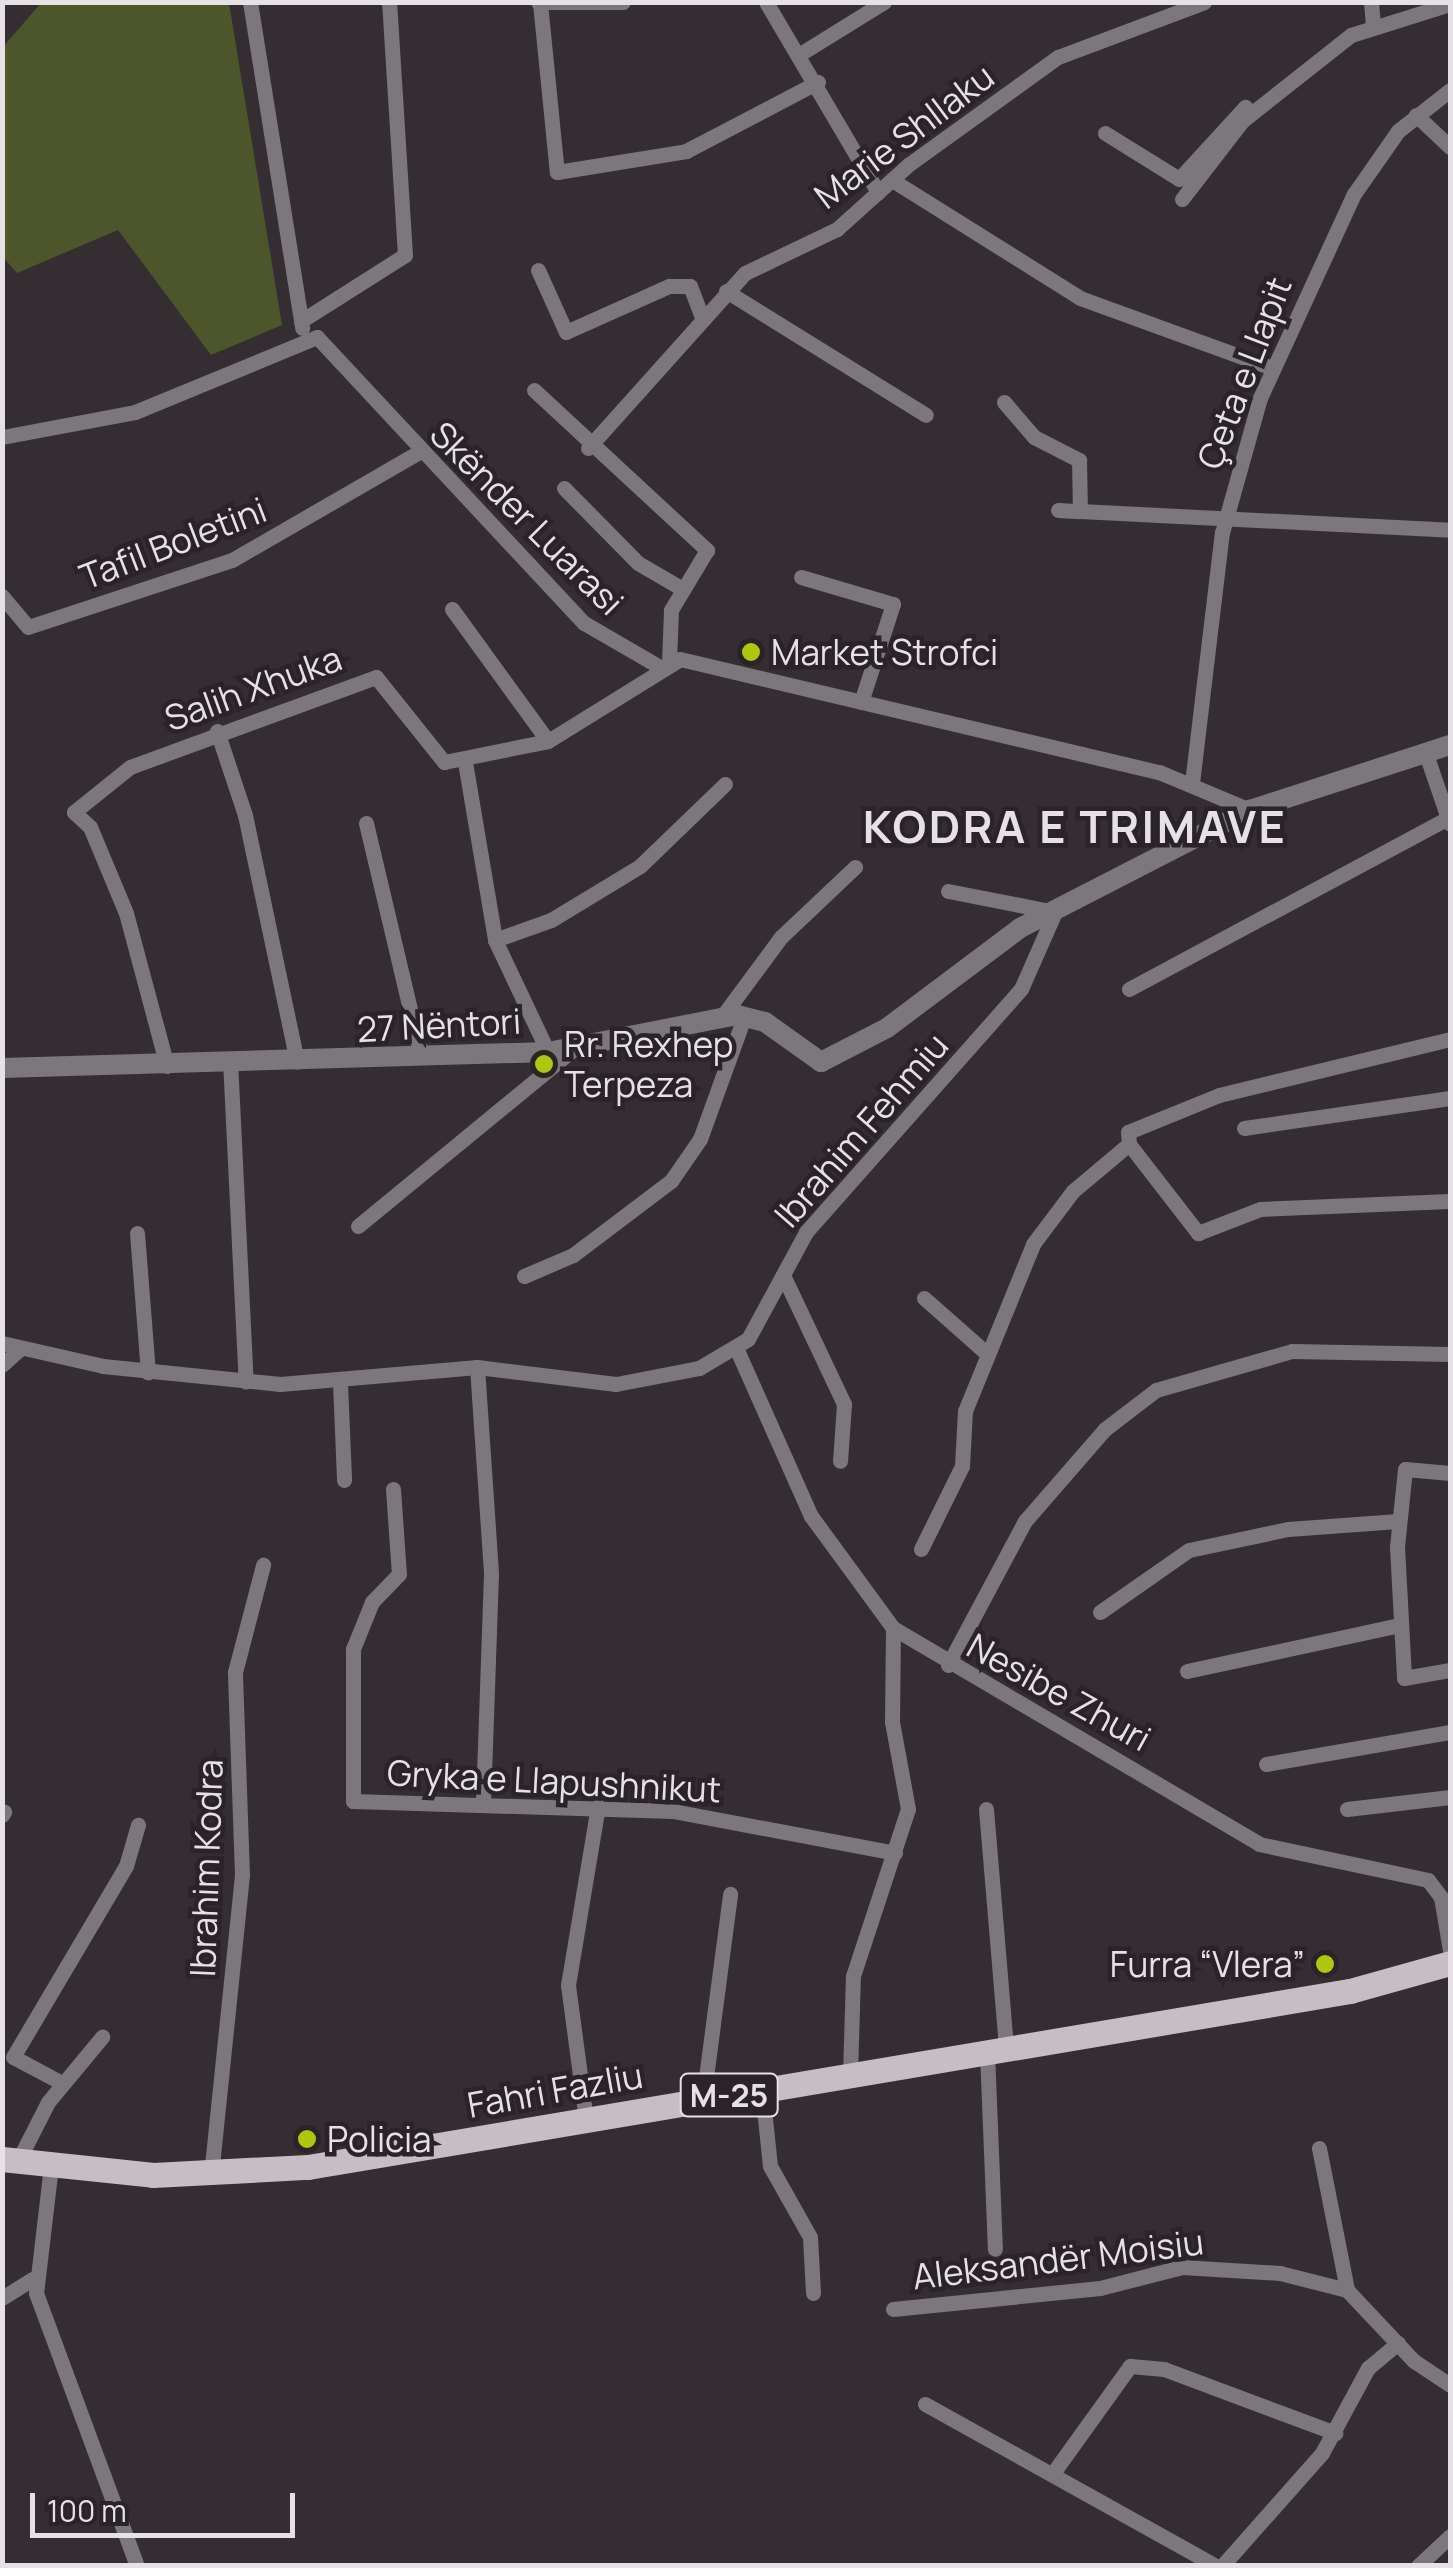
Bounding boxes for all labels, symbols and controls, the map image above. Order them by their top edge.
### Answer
street label: Marie Shllaku [806,55,1002,217]
street label: Çeta e Llapit [1188,271,1300,475]
street label: Skënder Luarasi [422,413,632,623]
street label: Tafil Boletini [74,488,272,598]
place label: Market Strofci [771,631,998,673]
street label: Salih Xhuka [159,637,347,739]
marker: Market Strofci [740,641,762,663]
district label: KODRA E TRIMAVE [863,800,1287,854]
street label: 27 Nëntori [356,1000,522,1050]
place label: Rr. Rexhep Terpeza [564,1023,733,1105]
street label: Ibrahim Fehmiu [765,1025,957,1235]
marker: Rr. Rexhep Terpeza [533,1053,555,1075]
street label: Nesibe Zhuri [960,1624,1158,1760]
street label: Gryka e Llapushnikut [386,1751,722,1811]
street label: Ibrahim Kodra [181,1758,231,1978]
place label: Furra “Vlera” [1110,1943,1305,1985]
marker: Furra “Vlera” [1314,1953,1336,1975]
street label: Fahri Fazliu [464,2054,646,2126]
road number: M-25 [679,2068,779,2122]
place label: Policia [327,2118,432,2160]
marker: Policia [296,2128,318,2150]
street label: Aleksandër Moisiu [910,2220,1206,2298]
scale bar [35,2473,300,2535]
text: 100 m [47,2490,127,2531]

